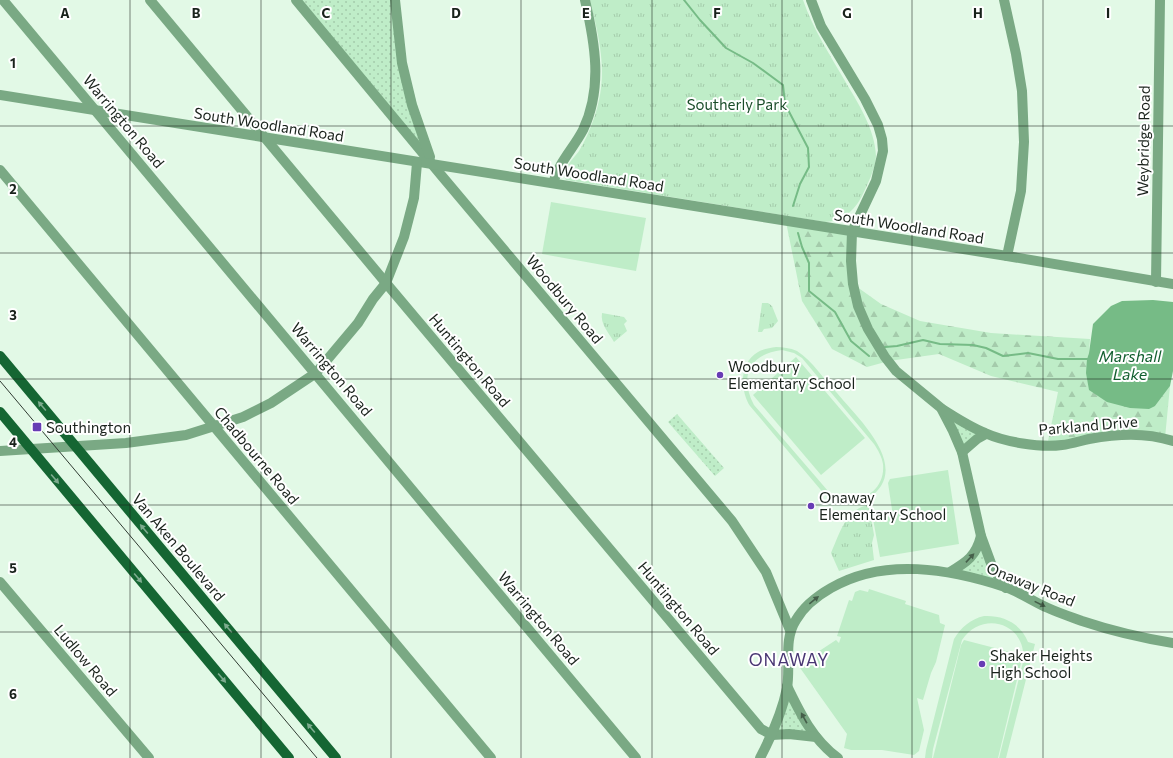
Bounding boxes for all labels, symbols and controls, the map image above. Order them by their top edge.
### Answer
text: A [60,5,70,21]
text: B [192,5,201,21]
text: C [322,5,331,21]
text: D [451,5,461,21]
text: E [582,5,590,21]
text: F [713,5,721,21]
text: G [842,5,852,21]
text: H [973,5,983,21]
text: I [1106,5,1110,21]
text: 1 [10,55,16,71]
street label: Warrington Road [80,71,168,171]
street label: Weybridge Road [1133,85,1153,197]
park label: Southerly Park [687,95,787,113]
street label: South Woodland Road [193,103,345,145]
street label: South Woodland Road [513,153,665,195]
text: 2 [9,181,17,197]
street label: South Woodland Road [833,205,985,247]
street label: Woodbury Road [523,251,607,347]
text: 3 [9,307,17,323]
street label: Huntington Road [426,310,514,410]
street label: Warrington Road [288,319,376,419]
water label: Marshall Lake [1099,346,1162,383]
place label: Woodbury Elementary School [728,357,855,392]
marker: Woodbury Elementary School [715,370,725,380]
one-way arrow [38,401,47,412]
street label: Chadbourne Road [211,402,303,508]
street label: Parkland Drive [1038,412,1138,438]
place label: Southington [46,418,131,436]
marker: Southington [31,421,43,433]
text: 4 [9,434,17,450]
one-way arrow [50,473,59,484]
place label: Onaway Elementary School [819,488,946,523]
street label: Van Aken Boulevard [129,490,229,604]
marker: Onaway Elementary School [806,501,816,511]
one-way arrow [140,523,149,534]
one-way arrow [965,553,975,563]
street label: Huntington Road [635,558,723,658]
street label: Onaway Road [984,558,1078,610]
text: 5 [9,560,17,576]
street label: Warrington Road [495,568,583,668]
one-way arrow [134,573,143,584]
one-way arrow [808,595,819,604]
one-way arrow [1034,601,1045,607]
street label: Ludlow Road [51,620,121,700]
one-way arrow [223,623,232,634]
place label: Shaker Heights High School [990,646,1093,681]
district label: ONAWAY [749,649,829,670]
marker: Shaker Heights High School [977,659,987,669]
one-way arrow [217,672,226,683]
text: 6 [9,686,17,702]
one-way arrow [800,712,807,724]
one-way arrow [307,723,316,733]

